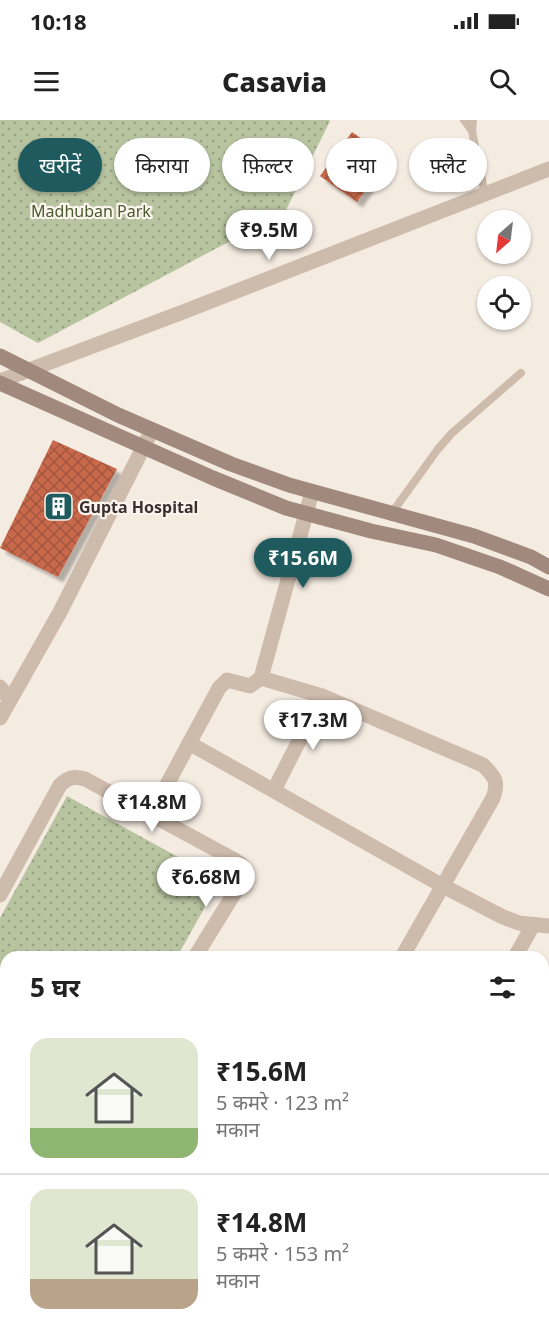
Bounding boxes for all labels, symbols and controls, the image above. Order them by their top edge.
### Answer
text: 10:18 [30,6,87,36]
text: Casavia [222,63,327,100]
icon: menu [30,65,63,98]
icon: search [486,65,519,98]
chip: खरीदें [18,138,102,192]
chip: किराया [114,138,210,192]
chip: फ़िल्टर [222,138,314,192]
chip: नया [326,138,397,192]
chip: फ़्लैट [409,138,487,192]
park label: Madhuban Park [31,200,151,222]
pin: ₹9.5M [227,210,311,261]
north arrow [477,210,531,264]
map controls [477,210,531,330]
text: ₹9.5M [240,216,298,243]
button: locate [477,276,531,330]
building icon: Gupta Hospital [42,491,74,523]
place label: Gupta Hospital [79,496,198,518]
pin: ₹15.6M [254,538,352,589]
text: ₹15.6M [268,544,338,571]
pin: ₹17.3M [264,700,362,751]
text: ₹17.3M [278,706,348,733]
pin: ₹14.8M [103,782,201,833]
text: ₹14.8M [117,788,187,815]
pin: ₹6.68M [157,857,255,908]
text: ₹6.68M [171,863,241,890]
text: 5 घर [30,969,80,1005]
icon: filters [486,971,519,1004]
text: ₹15.6M [216,1053,307,1089]
icon: home [78,1062,150,1134]
text: 5 कमरे · 123 m² [216,1089,349,1116]
text: मकान [216,1116,260,1143]
text: ₹14.8M [216,1204,307,1240]
icon: home [78,1213,150,1285]
text: 5 कमरे · 153 m² [216,1240,349,1267]
text: मकान [216,1267,260,1294]

